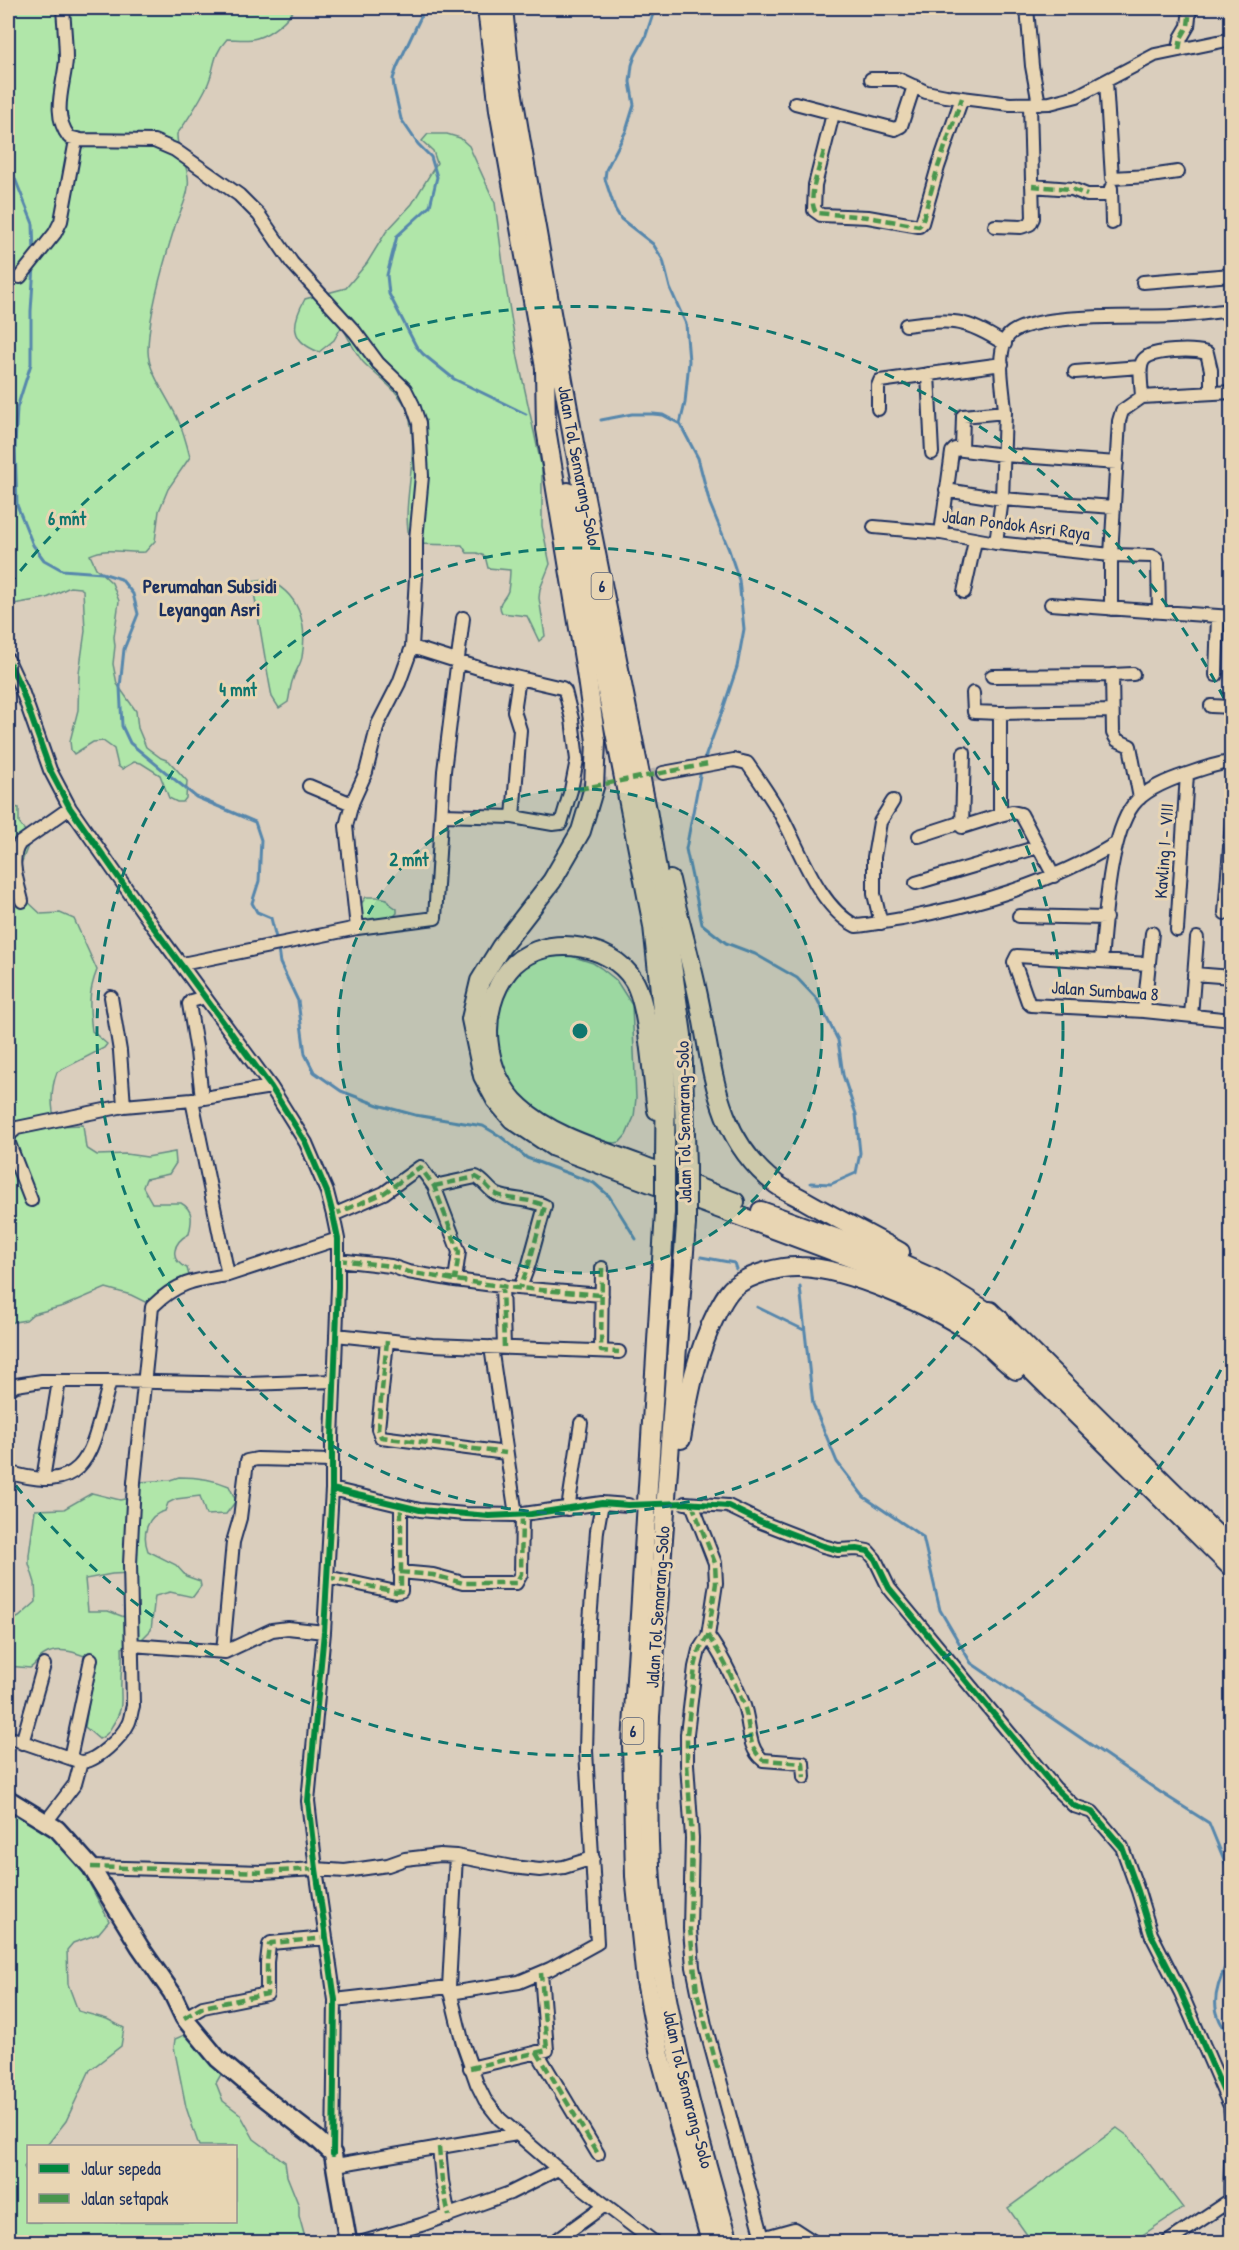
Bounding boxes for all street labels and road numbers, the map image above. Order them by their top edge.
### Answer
street label: Jalan Tol Semarang–Solo [552,383,607,548]
street label: Jalan Pondok Asri Raya [941,503,1091,546]
road number: 6 [592,573,612,599]
street label: Kavling I - VIII [1148,803,1179,899]
street label: Jalan Sumbawa 8 [1051,974,1160,1007]
street label: Jalan Tol Semarang–Solo [670,1041,697,1203]
street label: Jalan Tol Semarang–Solo [639,1525,676,1689]
road number: 6 [622,1718,644,1744]
street label: Jalan Tol Semarang–Solo [657,2007,720,2171]

